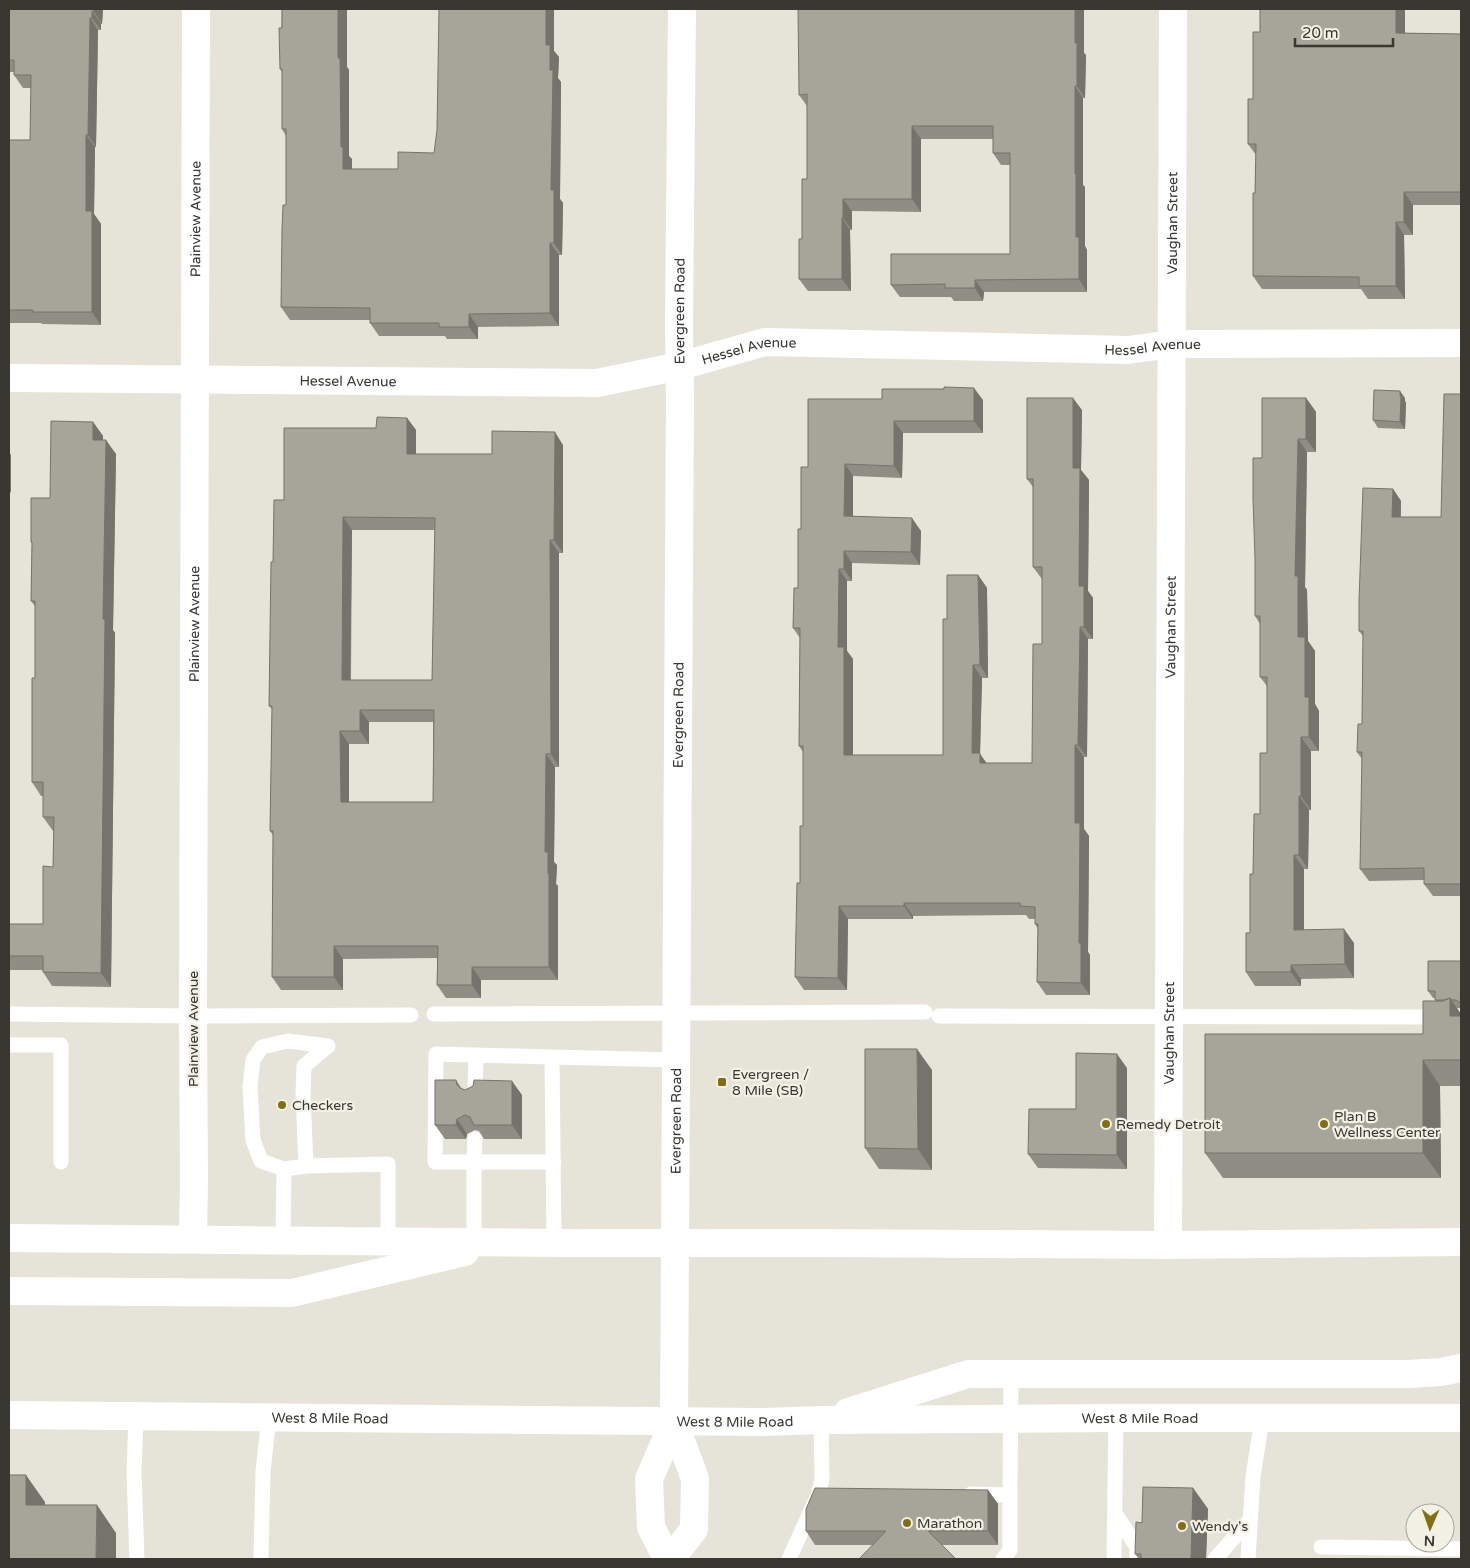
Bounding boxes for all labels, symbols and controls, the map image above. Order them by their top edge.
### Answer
scale bar [1295,15,1392,47]
text: 20 m [1302,24,1339,42]
street label: Plainview Avenue [187,161,205,277]
street label: Vaughan Street [1164,171,1181,274]
street label: Evergreen Road [671,258,689,364]
street label: Hessel Avenue [700,334,797,368]
street label: Hessel Avenue [1104,336,1201,359]
street label: Hessel Avenue [299,372,397,390]
street label: Plainview Avenue [186,566,203,682]
street label: Vaughan Street [1162,575,1180,678]
street label: Evergreen Road [670,662,687,768]
street label: Plainview Avenue [185,971,202,1087]
street label: Vaughan Street [1161,981,1178,1084]
place label: Evergreen / 8 Mile (SB) [732,1066,809,1099]
street label: Evergreen Road [667,1068,685,1174]
marker: Evergreen / 8 Mile (SB) [716,1076,728,1088]
place label: Checkers [292,1097,353,1114]
marker: Checkers [276,1099,288,1111]
place label: Plan B Wellness Center [1334,1108,1441,1141]
place label: Remedy Detroit [1116,1116,1221,1133]
marker: Remedy Detroit [1100,1118,1112,1130]
marker: Plan B Wellness Center [1318,1118,1330,1130]
street label: West 8 Mile Road [272,1409,388,1428]
street label: West 8 Mile Road [1081,1410,1198,1427]
street label: West 8 Mile Road [677,1413,794,1431]
north arrow [1405,1503,1455,1553]
place label: Marathon [917,1515,982,1532]
marker: Marathon [901,1517,913,1529]
place label: Wendy's [1192,1518,1248,1535]
marker: Wendy's [1176,1520,1188,1532]
text: N [1424,1532,1435,1549]

